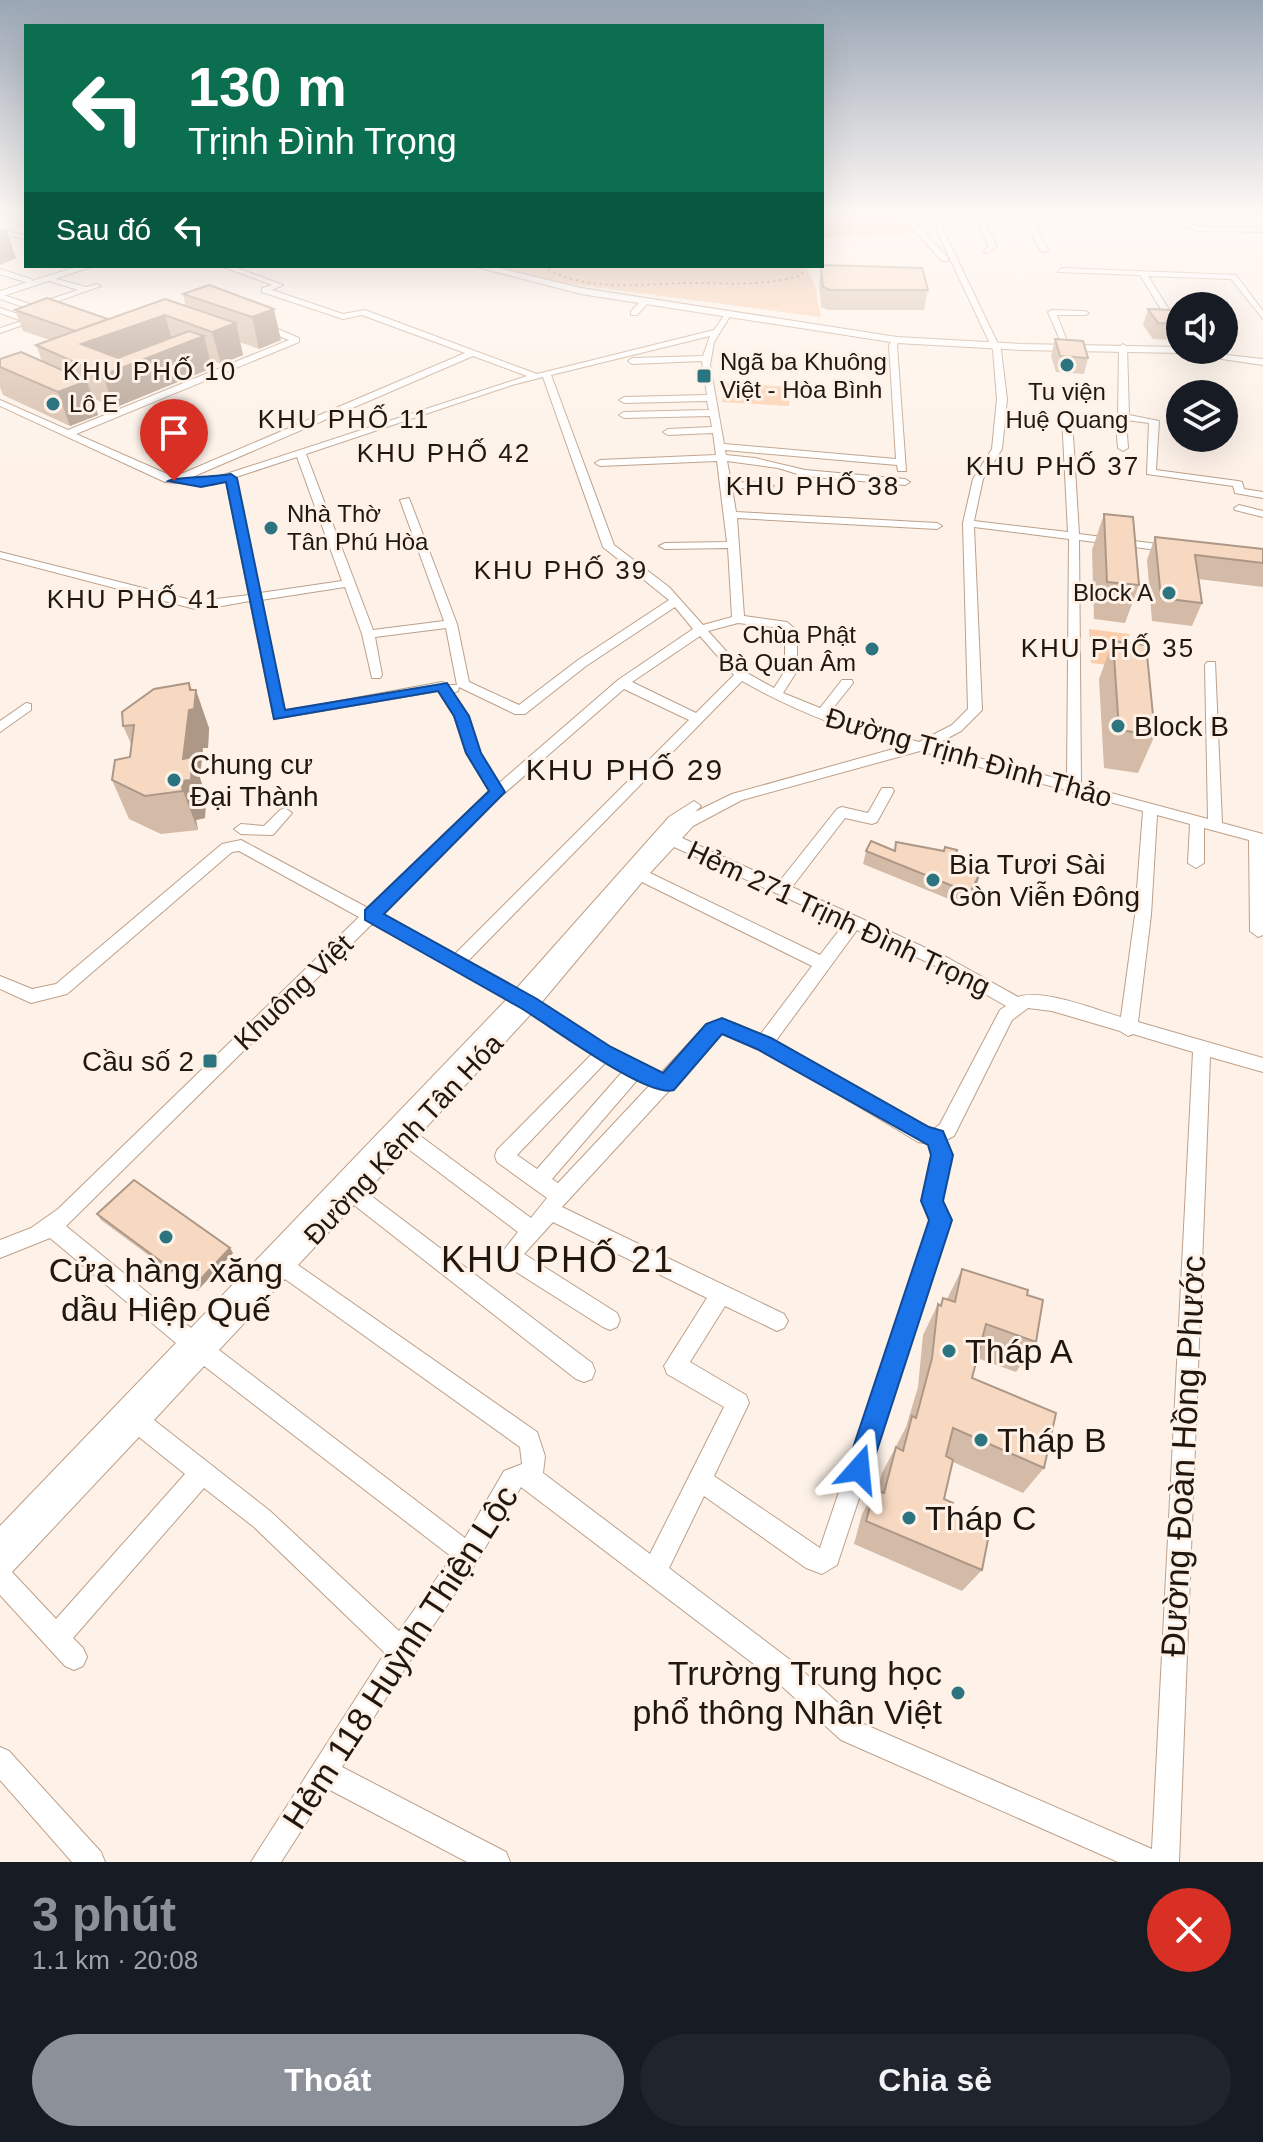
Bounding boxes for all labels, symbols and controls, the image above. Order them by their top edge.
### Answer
text: 130 m [188,55,347,118]
icon: left [56,56,160,160]
text: Trịnh Đình Trọng [188,121,457,162]
icon: left [167,208,211,252]
text: Sau đó [56,213,151,246]
map controls [1166,292,1238,452]
button: sound [1166,292,1238,364]
place label: Ngã ba Khuông Việt - Hòa Bình [720,348,887,403]
district label: KHU PHỐ 10 [63,356,237,386]
marker: Tu viện Huệ Quang [1058,356,1076,374]
marker: Ngã ba Khuông Việt - Hòa Bình [695,367,713,385]
place label: Tu viện Huệ Quang [1006,378,1128,433]
button: layers [1166,380,1238,452]
place label: Lô E [69,390,118,417]
marker: Lô E [44,395,62,413]
pin [140,399,208,481]
district label: KHU PHỐ 11 [258,404,430,434]
icon: arrive [152,411,196,455]
district label: KHU PHỐ 42 [357,438,531,468]
district label: KHU PHỐ 37 [966,451,1140,481]
district label: KHU PHỐ 38 [726,471,900,501]
place label: Nhà Thờ Tân Phú Hòa [287,500,429,555]
marker: Nhà Thờ Tân Phú Hòa [262,519,280,537]
district label: KHU PHỐ 39 [474,555,648,585]
place label: Block A [1073,579,1153,606]
district label: KHU PHỐ 41 [47,584,221,614]
marker: Block A [1160,584,1178,602]
place label: Chùa Phật Bà Quan Âm [719,621,856,676]
district label: KHU PHỐ 35 [1021,633,1195,663]
marker: Chùa Phật Bà Quan Âm [863,640,881,658]
street label: Đường Trịnh Đình Thảo [822,702,1116,813]
place label: Block B [1134,711,1229,742]
marker: Block B [1109,717,1127,735]
place label: Chung cư Đại Thành [190,749,319,812]
district label: KHU PHỐ 29 [526,753,724,786]
marker: Chung cư Đại Thành [165,771,183,789]
street label: Hẻm 271 Trịnh Đình Trọng [683,835,995,1002]
place label: Bia Tươi Sài Gòn Viễn Đông [949,849,1140,912]
marker: Bia Tươi Sài Gòn Viễn Đông [924,871,942,889]
street label: Khuông Việt [228,928,359,1056]
street label: Đường Kênh Tân Hóa [298,1027,509,1251]
place label: Cầu số 2 [82,1046,194,1077]
marker: Cầu số 2 [201,1052,219,1070]
marker: Cửa hàng xăng dầu Hiệp Quế [157,1228,175,1246]
district label: KHU PHỐ 21 [441,1238,675,1280]
place label: Cửa hàng xăng dầu Hiệp Quế [49,1251,283,1328]
street label: Đường Đoàn Hồng Phước [1154,1254,1212,1658]
place label: Tháp A [965,1332,1073,1370]
marker: Tháp A [940,1342,958,1360]
place label: Tháp B [997,1421,1107,1459]
position arrow [817,1427,901,1511]
marker: Tháp B [972,1431,990,1449]
street label: Hẻm 118 Huỳnh Thiện Lộc [275,1478,525,1836]
place label: Tháp C [925,1499,1037,1537]
marker: Tháp C [900,1509,918,1527]
place label: Trường Trung học phổ thông Nhân Việt [633,1654,943,1731]
marker: Trường Trung học phổ thông Nhân Việt [949,1684,967,1702]
text: 3 phút [32,1888,176,1941]
button: close [1147,1888,1231,1972]
text: 1.1 km · 20:08 [32,1945,198,1975]
button: Thoát [32,2034,624,2126]
button: Chia sẻ [640,2034,1231,2126]

